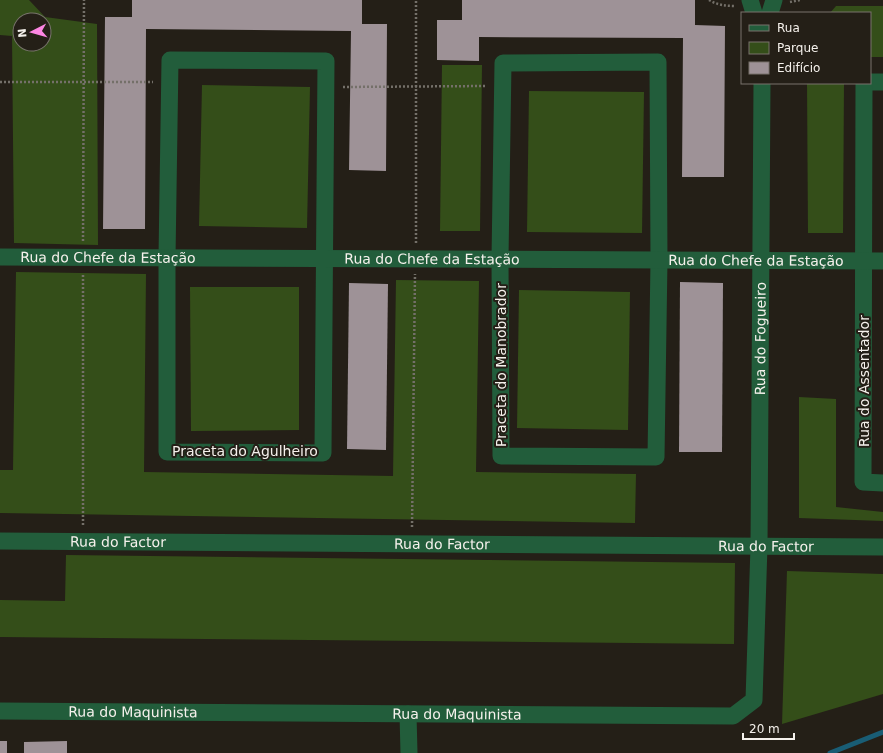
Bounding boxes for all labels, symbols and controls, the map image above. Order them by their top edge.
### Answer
north arrow [12,12,52,52]
legend [741,12,871,84]
text: Rua [777,21,800,35]
text: N [16,28,29,38]
text: Parque [777,41,818,55]
text: Edifício [777,61,820,75]
street label: Rua do Chefe da Estação [20,249,196,266]
street label: Rua do Chefe da Estação [344,251,520,267]
street label: Rua do Chefe da Estação [668,252,844,269]
street label: Rua do Fogueiro [752,282,769,395]
street label: Praceta do Manobrador [493,283,509,447]
street label: Rua do Assentador [856,315,872,447]
street label: Praceta do Agulheiro [172,443,318,459]
street label: Rua do Factor [70,533,166,550]
street label: Rua do Factor [394,536,490,552]
street label: Rua do Factor [718,538,814,555]
street label: Rua do Maquinista [68,703,198,720]
street label: Rua do Maquinista [392,706,522,723]
scale bar [743,715,794,741]
text: 20 m [749,722,780,736]

